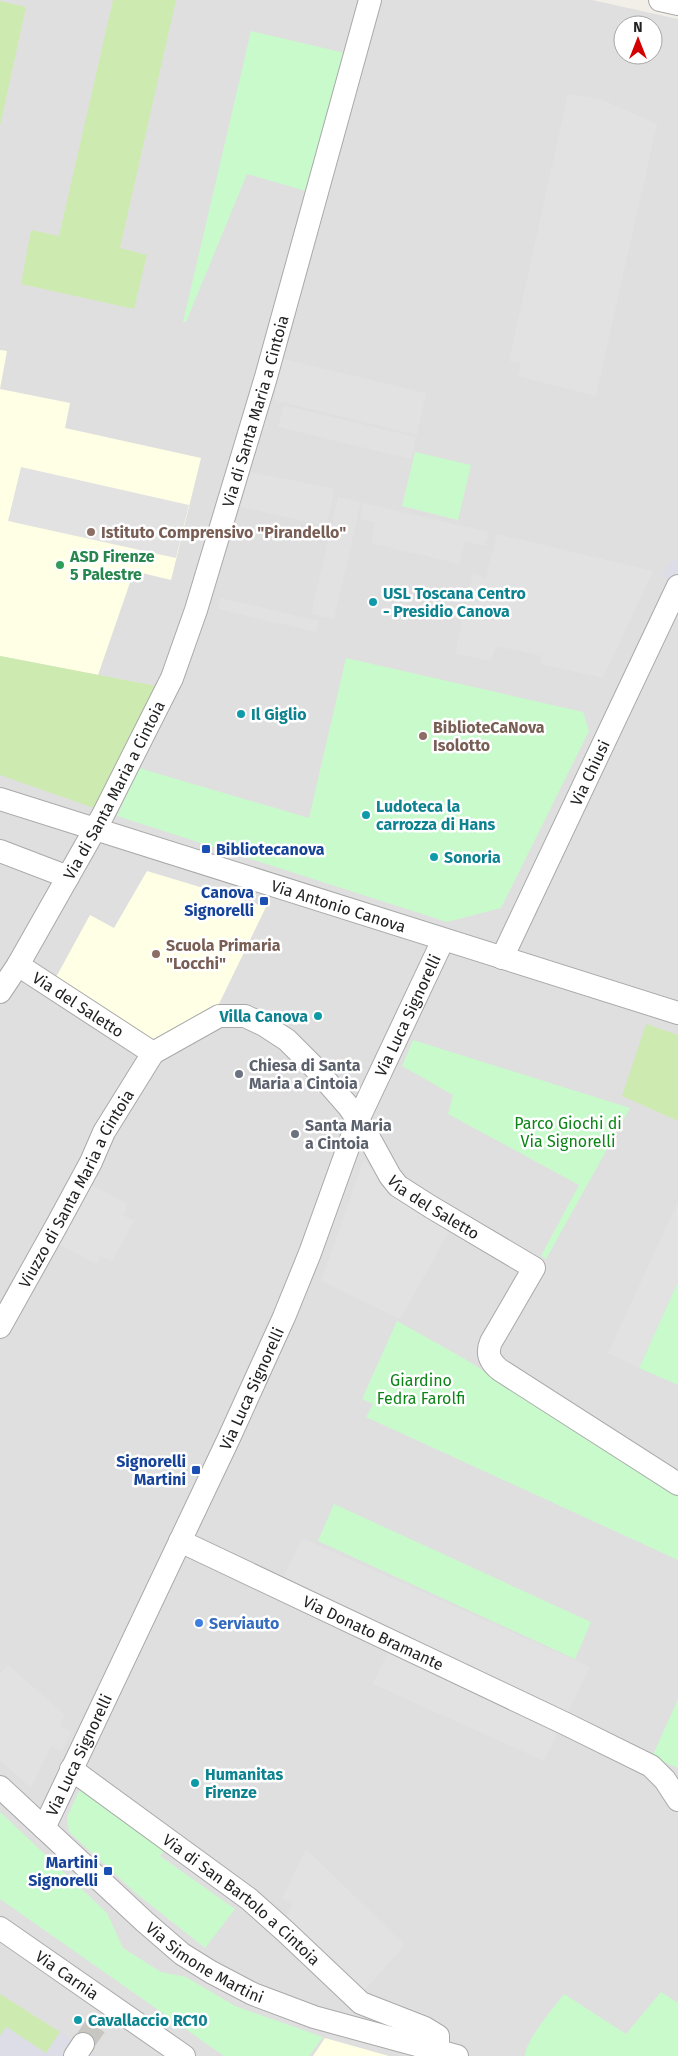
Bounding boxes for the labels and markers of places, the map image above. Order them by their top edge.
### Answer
place label: Istituto Comprensivo "Pirandello" [101,523,346,542]
marker: Istituto Comprensivo "Pirandello" [85,526,97,538]
place label: ASD Firenze 5 Palestre [69,547,155,584]
marker: ASD Firenze 5 Palestre [54,559,66,571]
place label: USL Toscana Centro - Presidio Canova [383,584,526,621]
marker: USL Toscana Centro - Presidio Canova [367,596,379,608]
place label: Il Giglio [251,705,307,724]
marker: Il Giglio [235,708,247,720]
place label: BiblioteCaNova Isolotto [433,718,545,755]
marker: BiblioteCaNova Isolotto [417,730,429,742]
place label: Ludoteca la carrozza di Hans [376,797,495,834]
marker: Ludoteca la carrozza di Hans [360,809,372,821]
place label: Bibliotecanova [216,840,325,859]
marker: Bibliotecanova [200,843,212,855]
place label: Sonoria [444,848,501,867]
marker: Sonoria [428,851,440,863]
place label: Canova Signorelli [184,883,254,920]
marker: Canova Signorelli [258,895,270,907]
place label: Scuola Primaria "Locchi" [166,936,281,973]
marker: Scuola Primaria "Locchi" [150,948,162,960]
place label: Villa Canova [219,1007,308,1026]
marker: Villa Canova [312,1010,324,1022]
place label: Chiesa di Santa Maria a Cintoia [249,1056,361,1093]
marker: Chiesa di Santa Maria a Cintoia [233,1068,245,1080]
place label: Santa Maria a Cintoia [305,1116,392,1153]
marker: Santa Maria a Cintoia [289,1128,301,1140]
place label: Signorelli Martini [116,1452,186,1489]
marker: Signorelli Martini [190,1464,202,1476]
place label: Serviauto [209,1614,279,1633]
marker: Serviauto [193,1617,205,1629]
place label: Humanitas Firenze [205,1765,283,1802]
marker: Humanitas Firenze [189,1777,201,1789]
place label: Martini Signorelli [28,1853,98,1890]
marker: Martini Signorelli [102,1865,114,1877]
place label: Cavallaccio RC10 [88,2011,208,2030]
marker: Cavallaccio RC10 [72,2014,84,2026]

